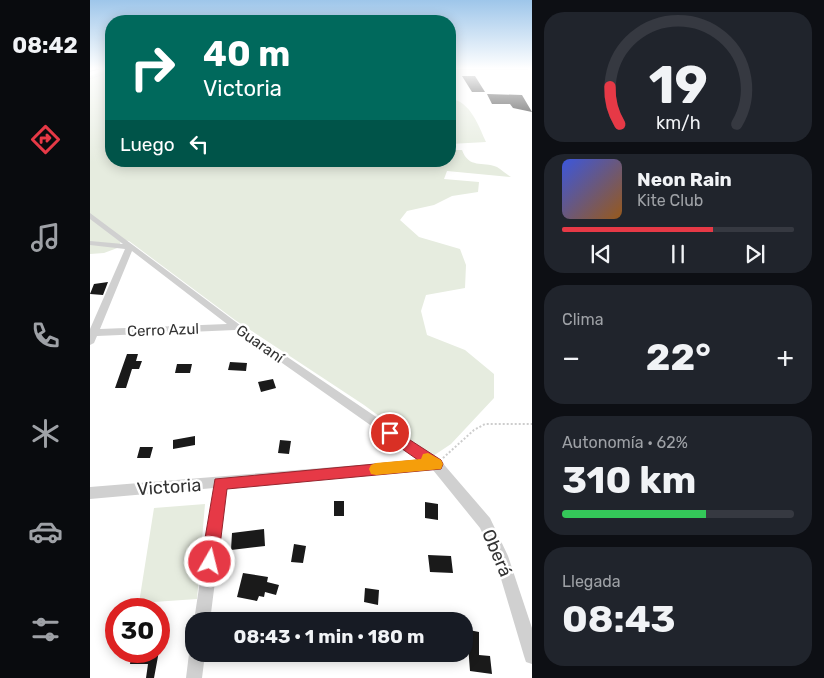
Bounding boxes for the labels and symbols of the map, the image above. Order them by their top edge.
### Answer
street label: Cerro Azul [127,320,199,340]
street label: Guaraní [233,321,288,368]
pin [369,412,411,454]
street label: Victoria [136,474,202,500]
street label: Oberá [477,526,517,580]
position arrow [183,535,235,587]
speed limit sign: 30 [105,598,170,663]

